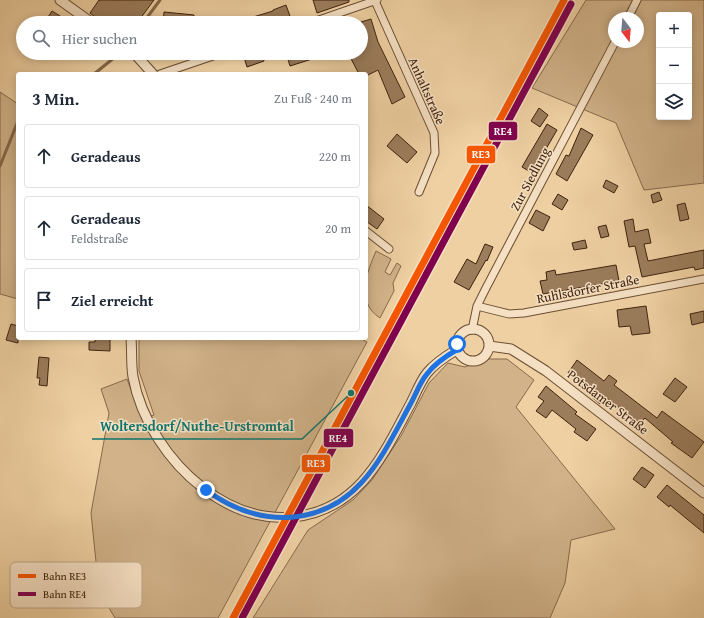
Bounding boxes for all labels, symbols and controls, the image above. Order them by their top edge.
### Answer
north arrow [608,12,644,48]
map controls [656,12,692,120]
button: + [656,12,692,48]
search box [16,16,368,60]
icon: search [30,27,52,49]
text: Hier suchen [62,28,137,49]
button: − [656,48,692,84]
street label: Anhaltstraße [404,54,450,128]
button: layers [656,84,692,120]
text: 3 Min. [32,86,79,111]
text: Zu Fuß · 240 m [274,89,352,108]
line badge: RE4 [488,121,518,141]
text: RE4 [494,123,512,139]
street label: Zur Siedlung [505,143,555,214]
icon: ahead [33,145,55,167]
line badge: RE3 [466,145,496,164]
text: Geradeaus [71,146,141,167]
text: RE3 [472,146,490,162]
text: 220 m [319,147,351,166]
text: Geradeaus [71,208,141,229]
icon: ahead [33,217,55,239]
text: 20 m [325,219,351,238]
text: Feldstraße [71,229,128,248]
street label: Ruhlsdorfer Straße [535,270,641,308]
icon: arrive [33,289,55,311]
text: Ziel erreicht [71,290,153,311]
route start [448,335,466,353]
street label: Potsdamer Straße [563,365,653,439]
callout: Woltersdorf/Nuthe-Urstromtal [92,413,302,439]
text: Woltersdorf/Nuthe-Urstromtal [100,416,295,436]
line badge: RE4 [323,428,354,448]
text: RE4 [329,430,347,446]
line badge: RE3 [301,454,331,473]
text: RE3 [307,455,325,471]
route end [197,481,215,499]
legend [10,562,142,608]
text: Bahn RE3 [43,568,86,584]
text: Bahn RE4 [43,586,86,602]

